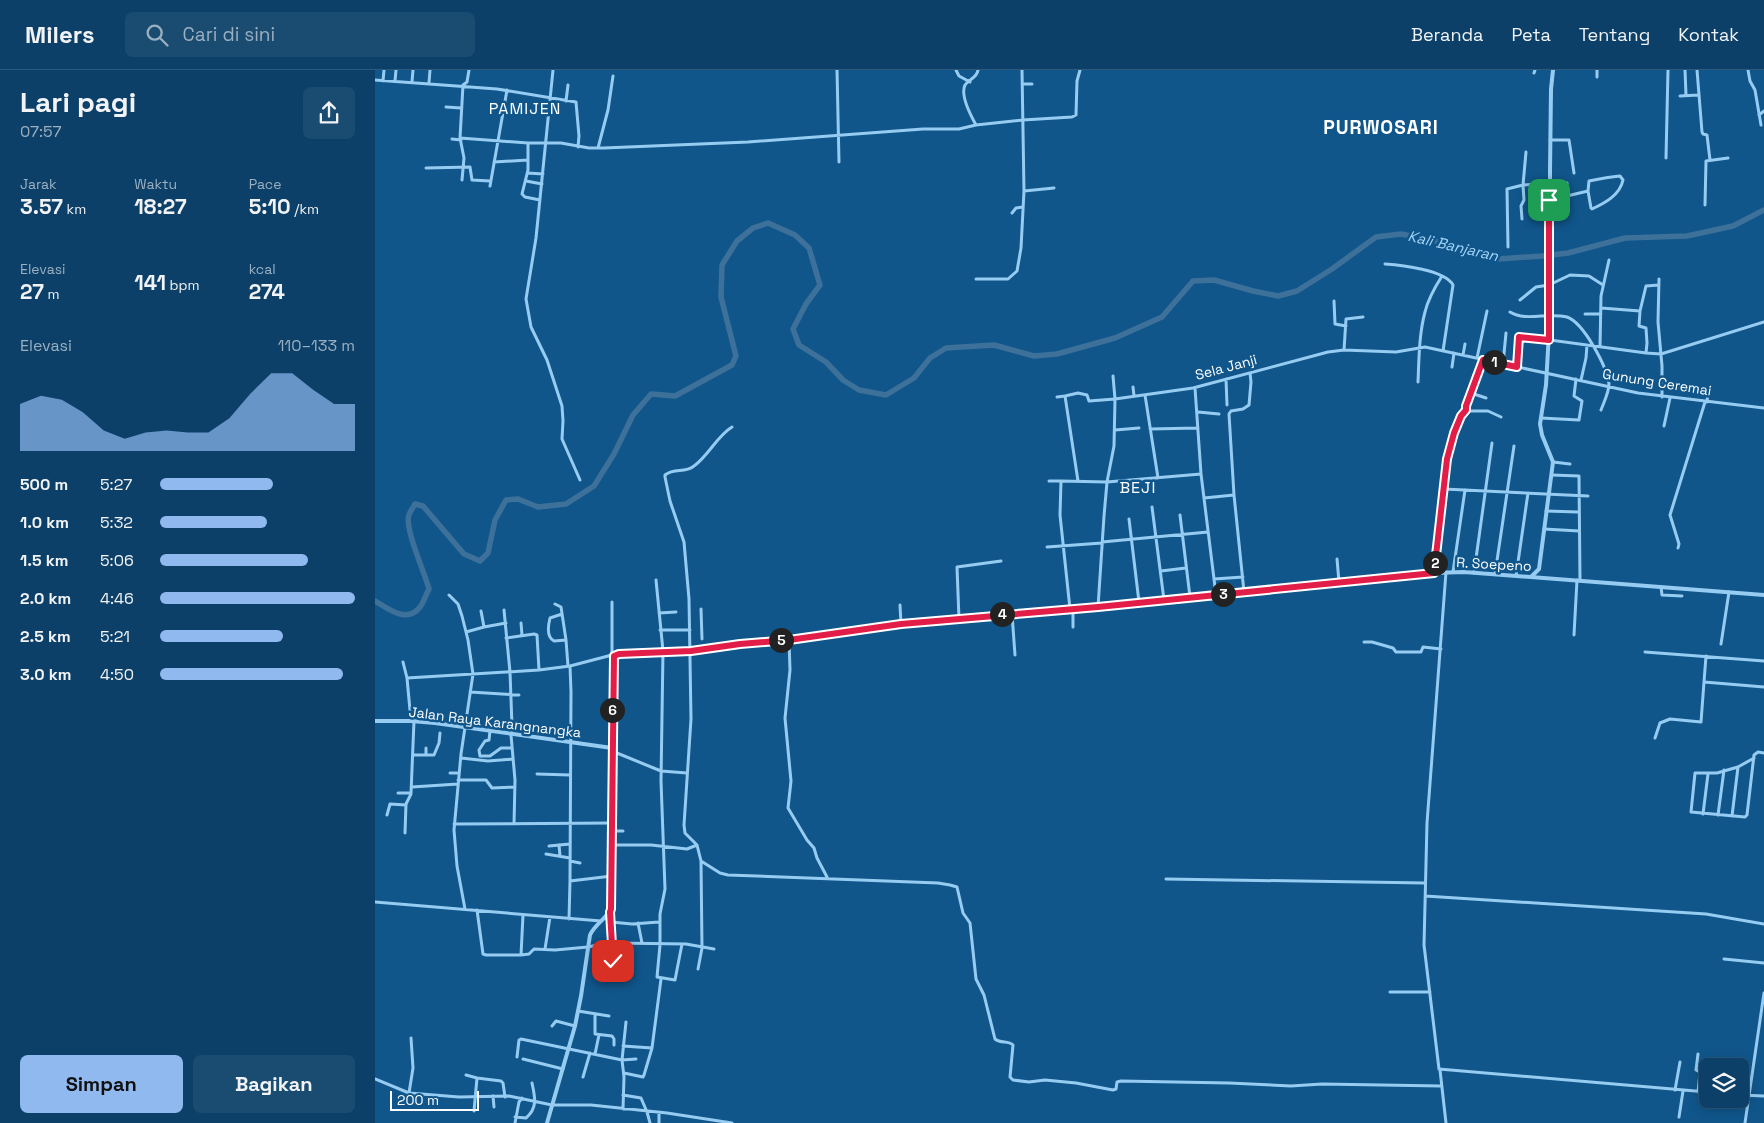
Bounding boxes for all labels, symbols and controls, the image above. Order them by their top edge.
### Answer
search box [125,12,475,57]
text: Milers [25,19,95,50]
icon: search [143,21,171,49]
text: Cari di sini [183,22,275,47]
text: Beranda [1411,23,1483,46]
text: Peta [1511,23,1551,46]
text: Tentang [1579,23,1650,46]
text: Kontak [1678,23,1739,46]
text: Lari pagi [20,84,136,120]
button: share [303,87,355,139]
district label: PAMIJEN [489,98,561,119]
district label: PURWOSARI [1323,115,1439,140]
text: 07:57 [20,121,61,142]
text: Jarak [20,175,57,193]
text: Waktu [134,175,177,193]
text: Pace [249,175,281,193]
pin [1528,179,1570,221]
icon: arrive [1535,186,1563,214]
text: 3.57 [20,193,63,220]
text: 18:27 [134,193,187,220]
text: 5:10 [249,193,291,220]
text: km [63,200,86,218]
text: /km [291,200,319,218]
water label: Kali Banjaran [1406,226,1501,265]
text: Elevasi [20,260,65,278]
text: kcal [249,260,276,278]
text: 141 [134,269,166,296]
text: bpm [166,276,200,294]
text: 27 [20,278,44,305]
text: 274 [249,278,285,305]
text: m [44,285,60,303]
text: Elevasi [20,335,72,356]
text: 110–133 m [278,335,355,356]
street label: Sela Janji [1193,350,1259,384]
pin: 1 [1481,350,1507,374]
text: 1 [1491,353,1498,371]
street label: Gunung Ceremai [1601,364,1713,400]
text: 500 m [20,474,68,495]
text: 5:27 [100,474,132,495]
district label: BEJI [1120,477,1157,498]
text: 1.0 km [20,512,69,533]
text: 5:32 [100,512,133,533]
text: 1.5 km [20,550,68,571]
text: 5:06 [100,550,134,571]
pin: 2 [1423,550,1447,576]
street label: R. Soepeno [1456,553,1532,575]
text: 2 [1431,554,1440,572]
pin: 3 [1211,582,1235,606]
text: 3 [1219,585,1228,603]
text: 2.0 km [20,588,71,609]
text: 4:46 [100,588,134,609]
pin: 4 [989,602,1015,626]
text: 4 [998,605,1007,623]
text: 2.5 km [20,626,71,647]
text: 5:21 [100,626,130,647]
pin: 5 [769,628,793,652]
text: 5 [777,631,786,649]
text: 3.0 km [20,664,71,685]
text: 4:50 [100,664,134,685]
pin: 6 [599,698,625,722]
text: 6 [608,701,617,719]
street label: Jalan Raya Karangnangka [408,702,582,742]
pin [592,940,634,982]
icon: check [599,947,627,975]
button: Simpan [20,1055,183,1113]
button: Bagikan [193,1055,355,1113]
map controls [1699,1058,1749,1108]
button: layers [1699,1058,1749,1108]
scale bar [390,1088,479,1111]
text: 200 m [397,1091,439,1109]

